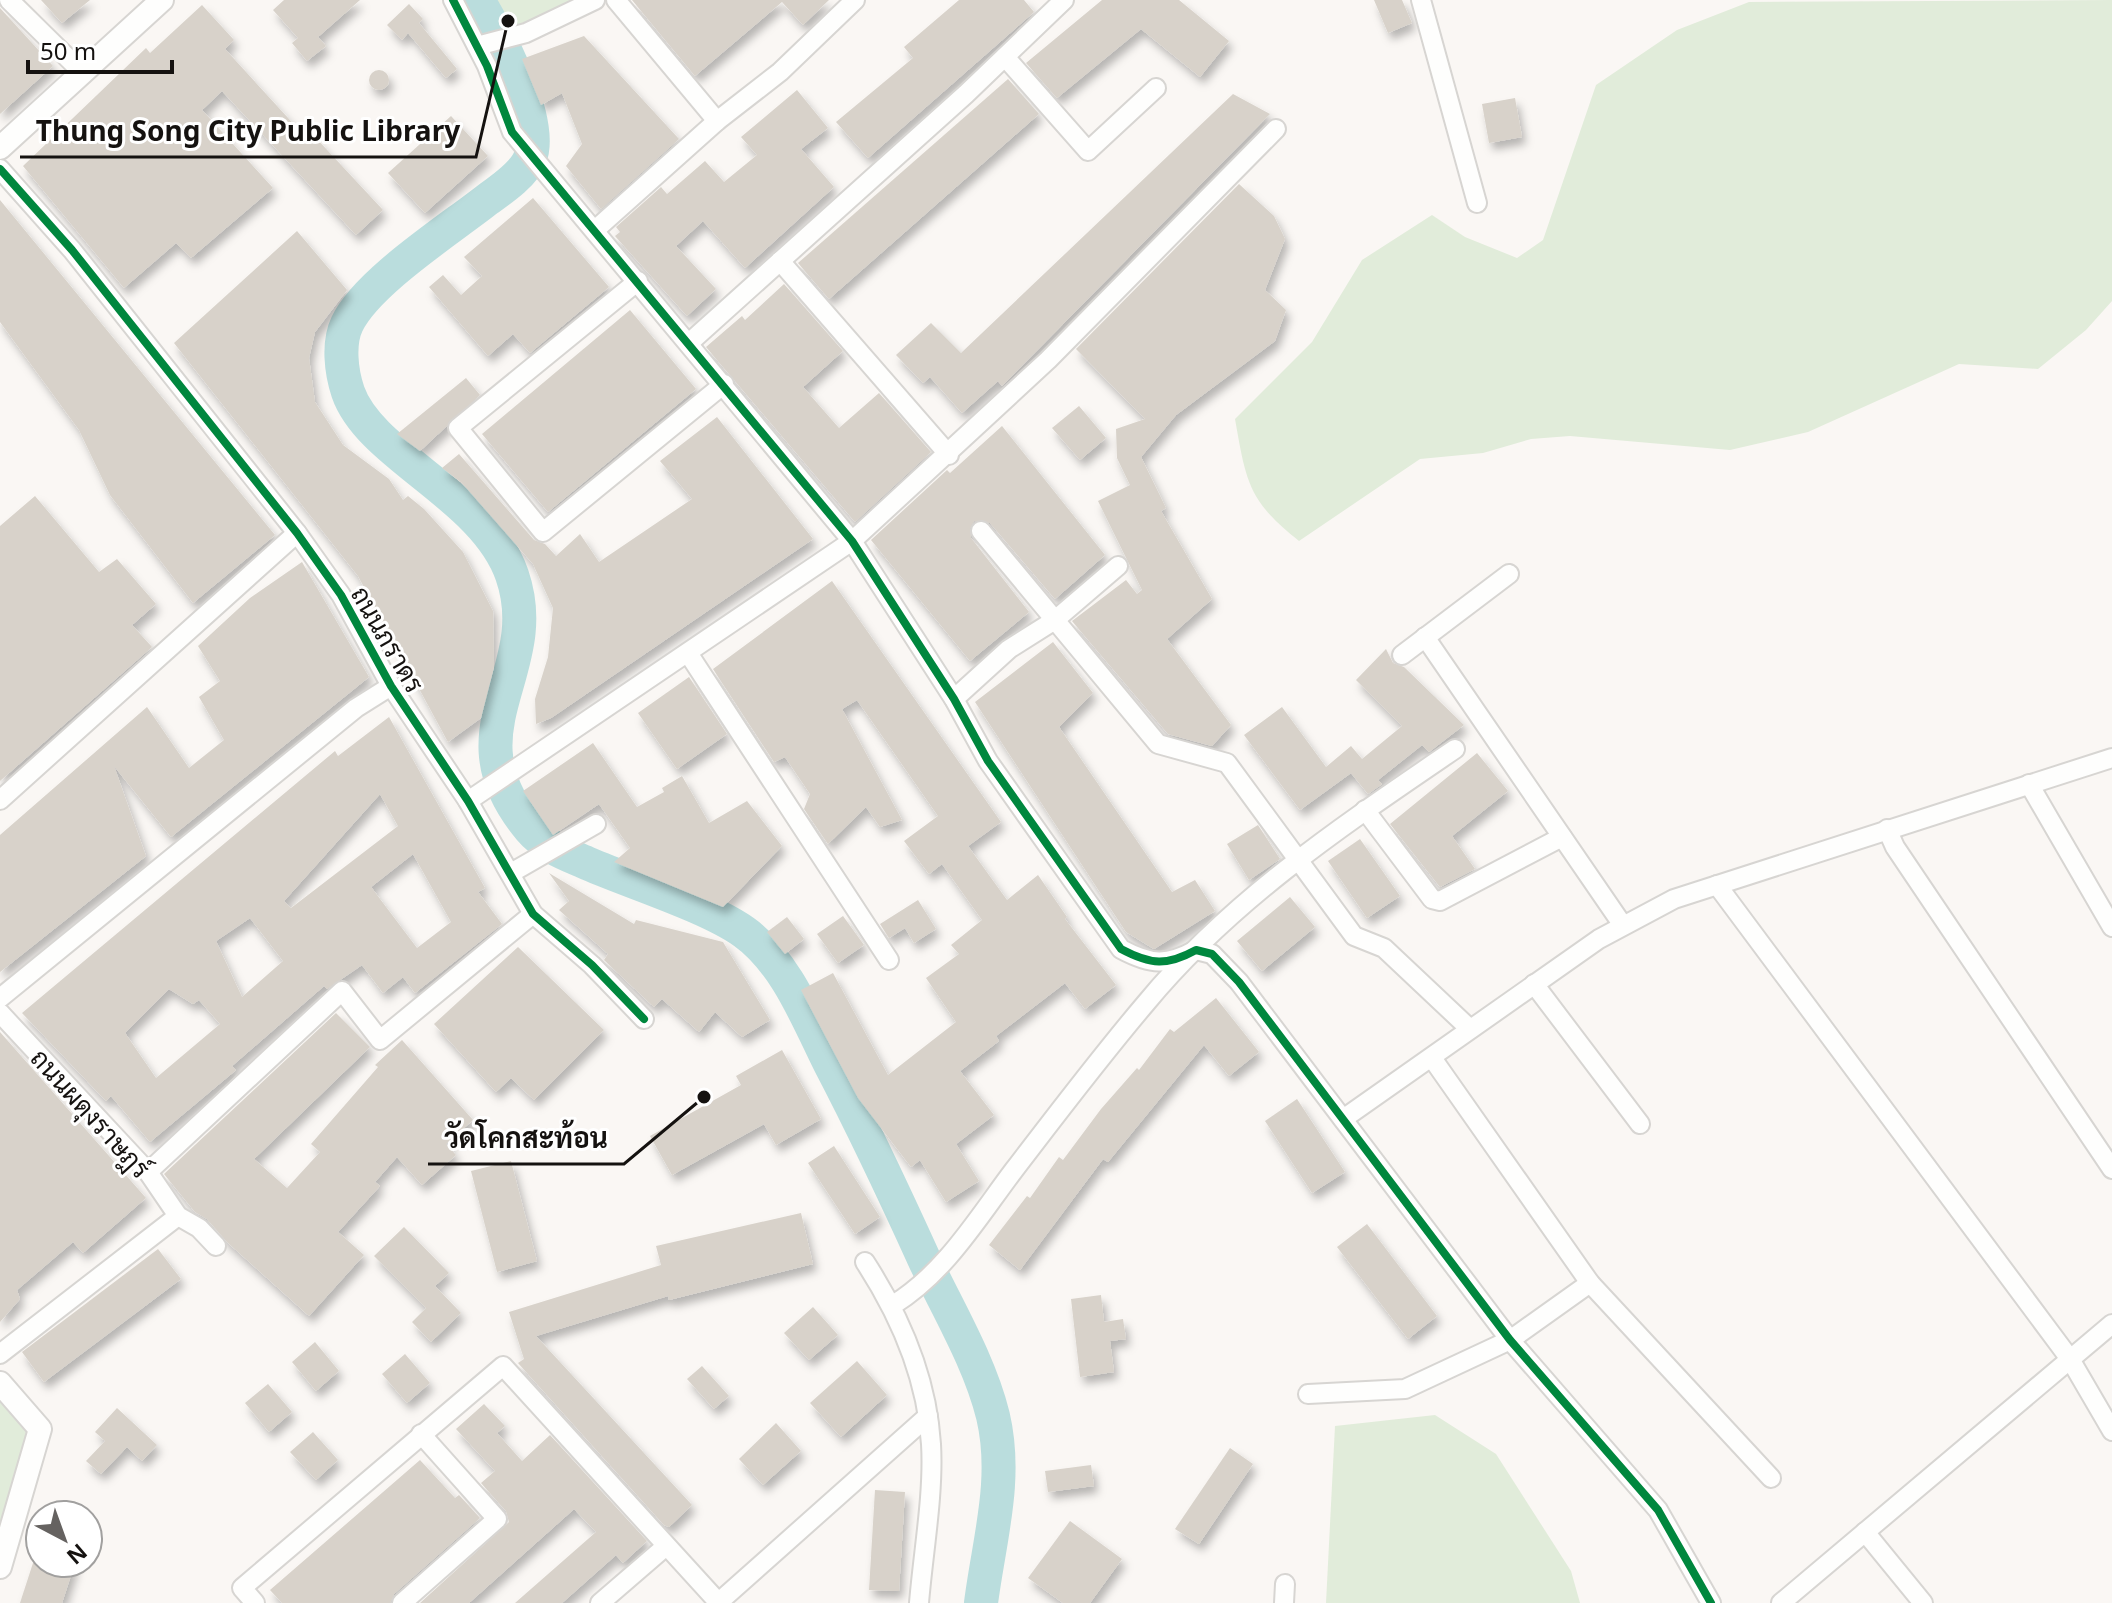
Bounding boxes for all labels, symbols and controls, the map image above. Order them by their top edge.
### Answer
scale bar [28,24,172,74]
text: 50 m [40,34,96,67]
callout: Thung Song City Public Library [20,105,476,157]
text: Thung Song City Public Library [36,111,460,149]
street label: ถนนภราดร [343,579,433,699]
street label: ถนนผดุงราษฎร์ [22,1040,159,1186]
callout: วัดโคกสะท้อน [428,1112,624,1164]
text: วัดโคกสะท้อน [444,1118,608,1156]
north arrow [24,1499,104,1579]
text: N [61,1538,94,1572]

